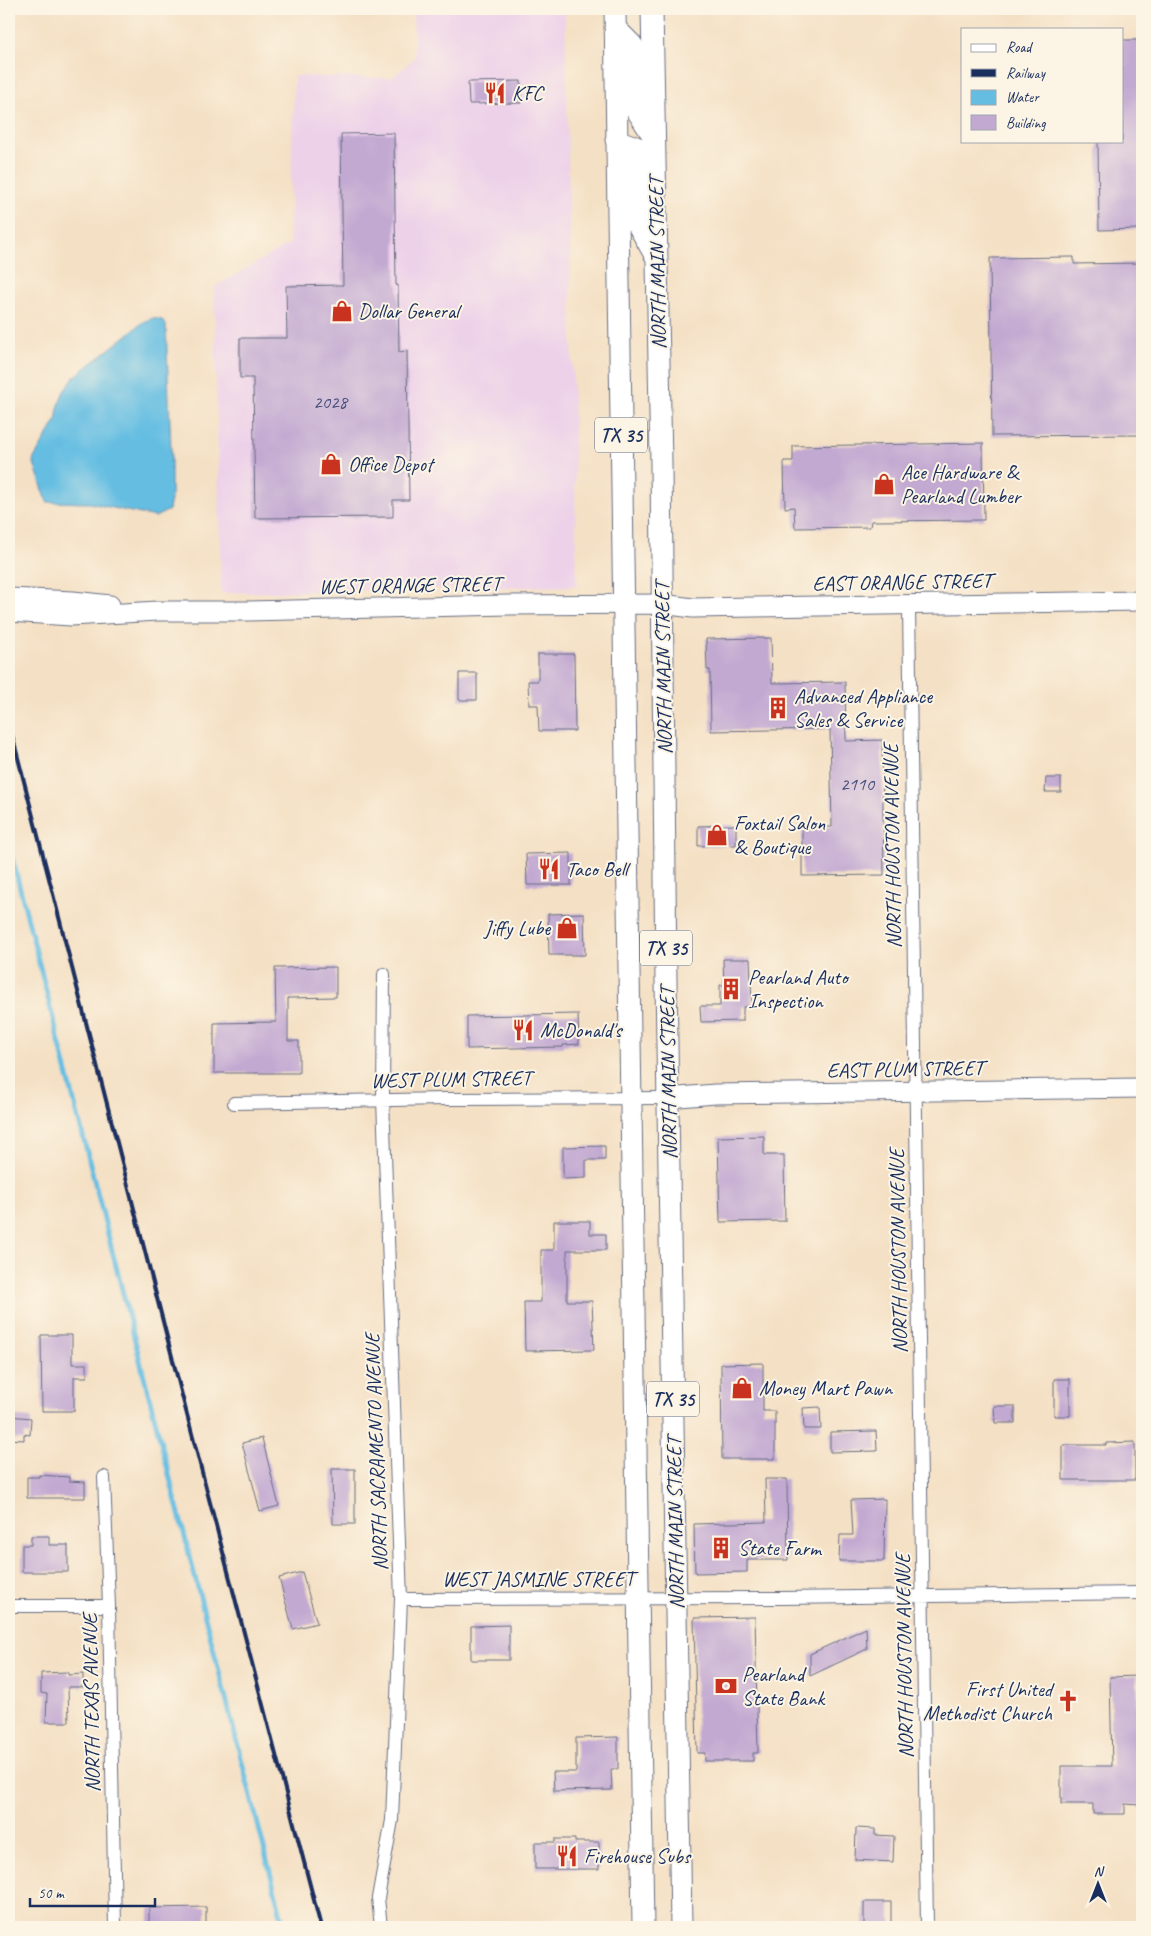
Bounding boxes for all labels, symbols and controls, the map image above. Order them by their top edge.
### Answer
legend [961,28,1124,142]
text: Road [1006,38,1033,57]
text: Railway [1006,64,1047,83]
restaurant icon: KFC [482,80,508,106]
place label: KFC [512,80,545,106]
text: Water [1006,88,1040,107]
text: Building [1006,114,1046,133]
street label: NORTH MAIN STREET [642,172,672,350]
shop icon: Dollar General [329,298,355,324]
place label: Dollar General [358,298,462,324]
house number: 2028 [313,390,350,414]
road number: TX 35 [595,418,647,452]
shop icon: Office Depot [318,451,344,477]
place label: Office Depot [348,451,436,477]
place label: Ace Hardware & Pearland Lumber [901,459,1023,509]
shop icon: Ace Hardware & Pearland Lumber [871,471,897,497]
street label: EAST ORANGE STREET [812,567,997,597]
street label: WEST ORANGE STREET [319,570,506,600]
street label: NORTH MAIN STREET [648,577,678,755]
place label: Advanced Appliance Sales & Service [794,683,933,733]
building icon: Advanced Appliance Sales & Service [765,695,791,721]
street label: NORTH HOUSTON AVENUE [877,741,907,949]
house number: 2110 [840,772,876,796]
place label: Foxtail Salon & Boutique [734,810,826,860]
shop icon: Foxtail Salon & Boutique [704,822,730,848]
restaurant icon: Taco Bell [536,856,562,882]
place label: Taco Bell [566,856,631,882]
place label: Jiffy Lube [483,915,551,941]
shop icon: Jiffy Lube [554,915,580,941]
road number: TX 35 [640,930,692,966]
place label: Pearland Auto Inspection [748,964,850,1014]
building icon: Pearland Auto Inspection [718,976,744,1002]
street label: NORTH MAIN STREET [653,982,683,1160]
restaurant icon: McDonald's [510,1017,536,1043]
place label: McDonald's [540,1017,623,1043]
street label: EAST PLUM STREET [826,1055,989,1083]
street label: WEST PLUM STREET [371,1065,536,1093]
street label: NORTH HOUSTON AVENUE [883,1146,913,1354]
street label: NORTH SACRAMENTO AVENUE [359,1330,393,1571]
shop icon: Money Mart Pawn [729,1375,755,1401]
place label: Money Mart Pawn [759,1375,894,1401]
road number: TX 35 [647,1382,699,1416]
street label: NORTH MAIN STREET [660,1432,690,1610]
building icon: State Farm [708,1535,734,1561]
place label: State Farm [738,1535,823,1561]
street label: NORTH HOUSTON AVENUE [889,1551,919,1759]
street label: WEST JASMINE STREET [442,1566,639,1592]
street label: NORTH TEXAS AVENUE [76,1610,106,1793]
place label: Pearland State Bank [742,1661,826,1711]
bank icon: Pearland State Bank [713,1673,739,1699]
place label: First United Methodist Church [923,1676,1055,1726]
church icon: First United Methodist Church [1055,1688,1081,1714]
restaurant icon: Firehouse Subs [554,1843,580,1869]
place label: Firehouse Subs [584,1843,692,1869]
north arrow [1074,1858,1124,1908]
text: N [1094,1863,1105,1880]
scale bar [30,1876,155,1908]
text: 50 m [38,1884,65,1903]

